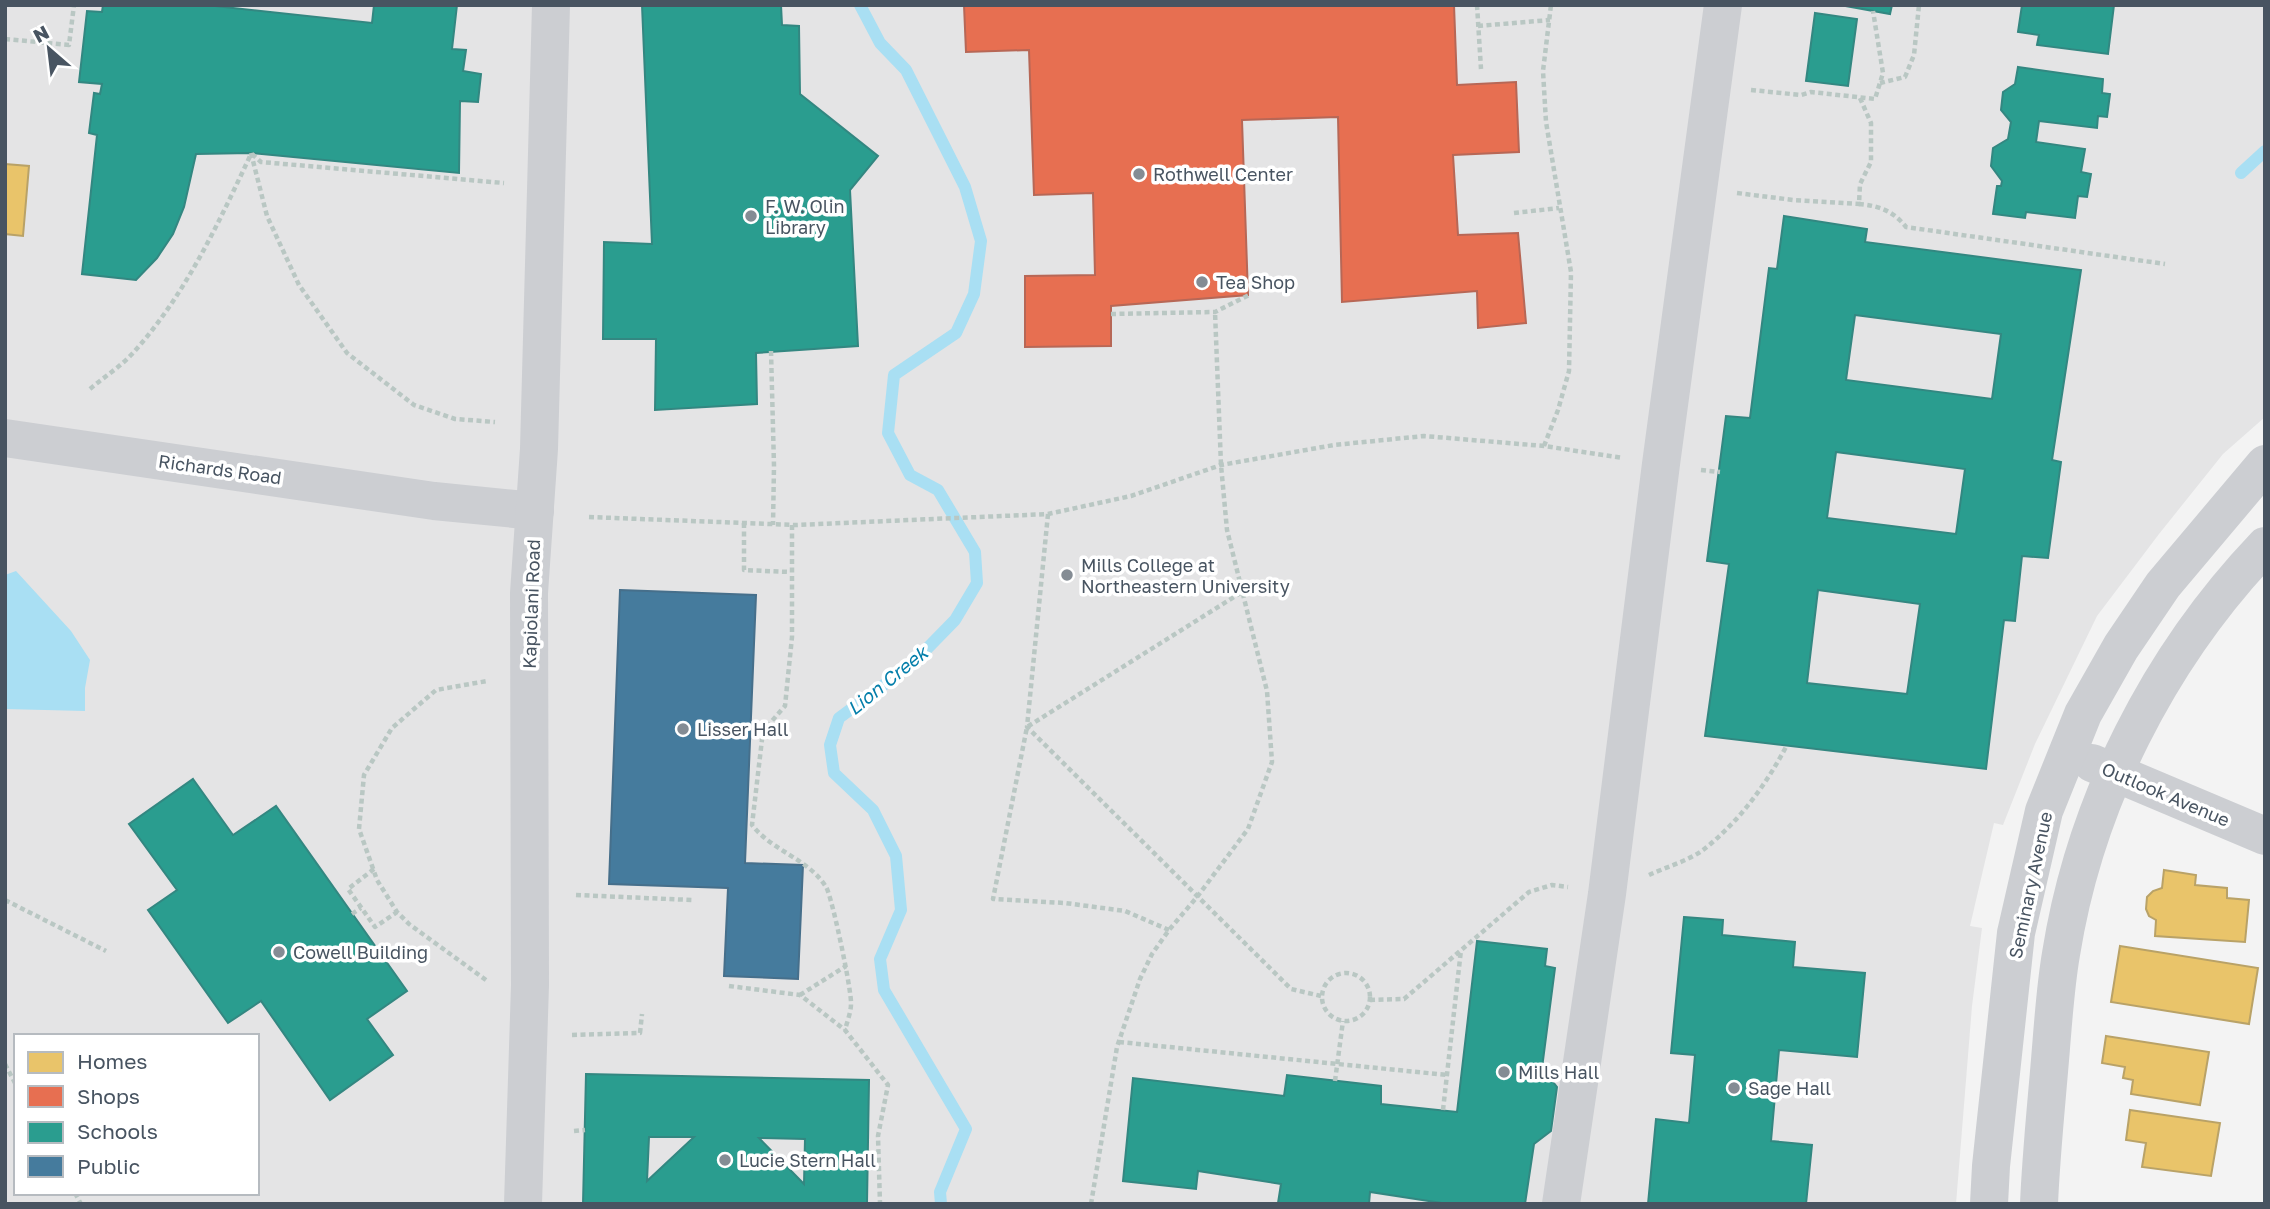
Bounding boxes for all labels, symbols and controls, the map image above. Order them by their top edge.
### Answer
north arrow [14,14,84,84]
text: N [29,20,53,47]
place label: Rothwell Center [1153,163,1293,185]
marker: Rothwell Center [1131,166,1147,182]
place label: F. W. Olin Library [765,195,845,238]
marker: F. W. Olin Library [743,208,759,224]
place label: Tea Shop [1216,271,1295,293]
marker: Tea Shop [1194,274,1210,290]
street label: Richards Road [157,449,283,489]
street label: Kapiolani Road [518,539,544,669]
place label: Mills College at Northeastern University [1081,554,1290,597]
marker: Mills College at Northeastern University [1059,567,1075,583]
water label: Lion Creek [842,639,934,719]
place label: Lisser Hall [697,718,789,740]
marker: Lisser Hall [675,721,691,737]
street label: Outlook Avenue [2099,757,2233,831]
street label: Seminary Avenue [2004,810,2056,960]
place label: Cowell Building [293,941,428,963]
marker: Cowell Building [271,944,287,960]
legend [14,1034,259,1195]
text: Homes [77,1048,147,1074]
place label: Mills Hall [1518,1061,1599,1083]
marker: Mills Hall [1496,1064,1512,1080]
place label: Sage Hall [1748,1077,1831,1099]
marker: Sage Hall [1726,1080,1742,1096]
text: Shops [77,1083,140,1109]
text: Schools [77,1118,158,1144]
place label: Lucie Stern Hall [739,1149,876,1171]
marker: Lucie Stern Hall [717,1152,733,1168]
text: Public [77,1153,140,1179]

